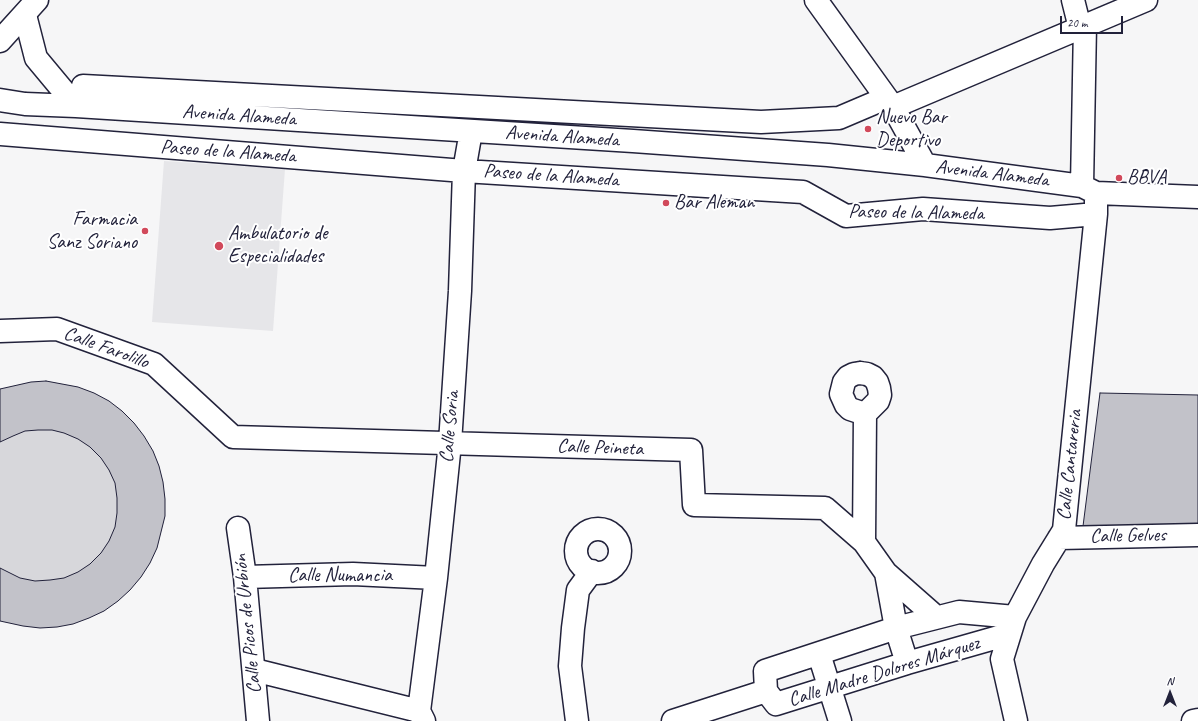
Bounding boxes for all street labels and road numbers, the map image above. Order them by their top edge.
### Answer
street label: Avenida Alameda [181,100,297,132]
street label: Avenida Alameda [504,121,620,153]
street label: Paseo de la Alameda [160,135,296,169]
street label: Avenida Alameda [934,155,1050,193]
street label: Paseo de la Alameda [483,159,619,193]
street label: Paseo de la Alameda [848,200,984,226]
street label: Calle Farolillo [60,322,152,374]
street label: Calle Soria [435,390,465,464]
street label: Calle Cantareria [1052,409,1088,521]
street label: Calle Peineta [556,435,644,461]
street label: Calle Gelves [1090,523,1166,549]
street label: Calle Picos de Urbión [229,553,267,695]
street label: Calle Numancia [288,564,392,588]
street label: Calle Madre Dolores Márquez [786,632,982,712]

